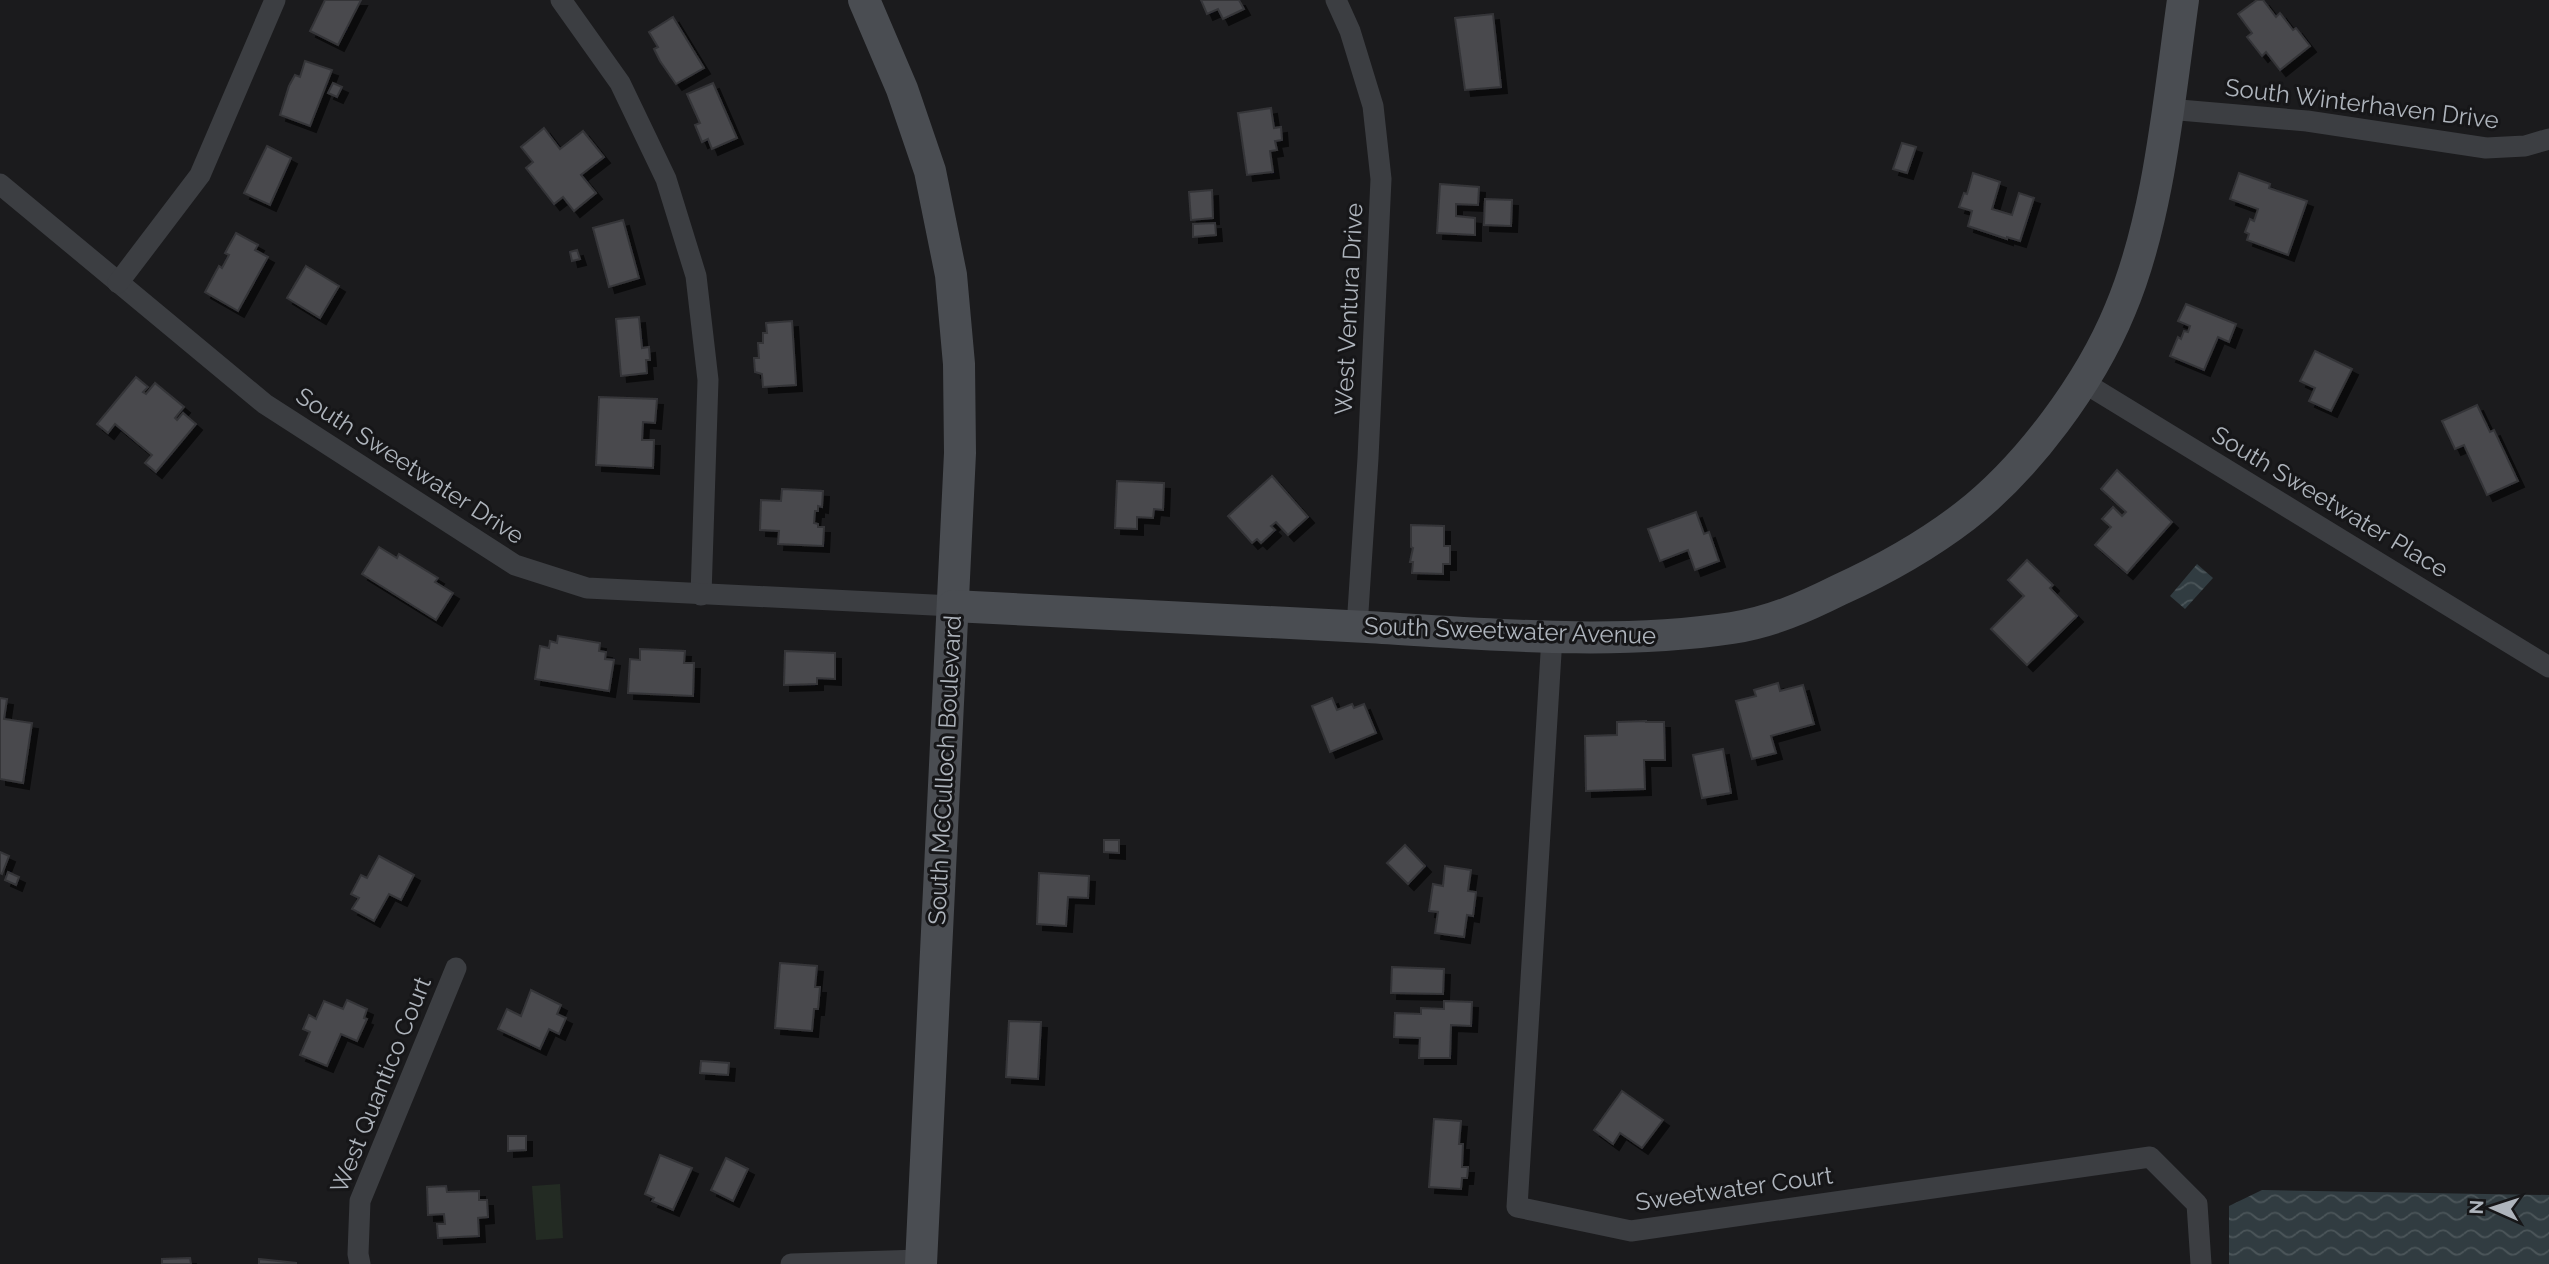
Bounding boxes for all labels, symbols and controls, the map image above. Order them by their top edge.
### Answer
street label: South Winterhaven Drive [2224,72,2501,135]
street label: West Ventura Drive [1328,202,1369,416]
street label: South Sweetwater Drive [291,381,530,550]
street label: South Sweetwater Place [2207,420,2454,584]
street label: South Sweetwater Avenue [1364,611,1657,650]
street label: South McCulloch Boulevard [922,614,967,925]
street label: West Quantico Court [324,972,437,1197]
street label: Sweetwater Court [1633,1160,1834,1217]
north arrow [2458,1173,2528,1243]
text: N [2465,1199,2487,1215]

